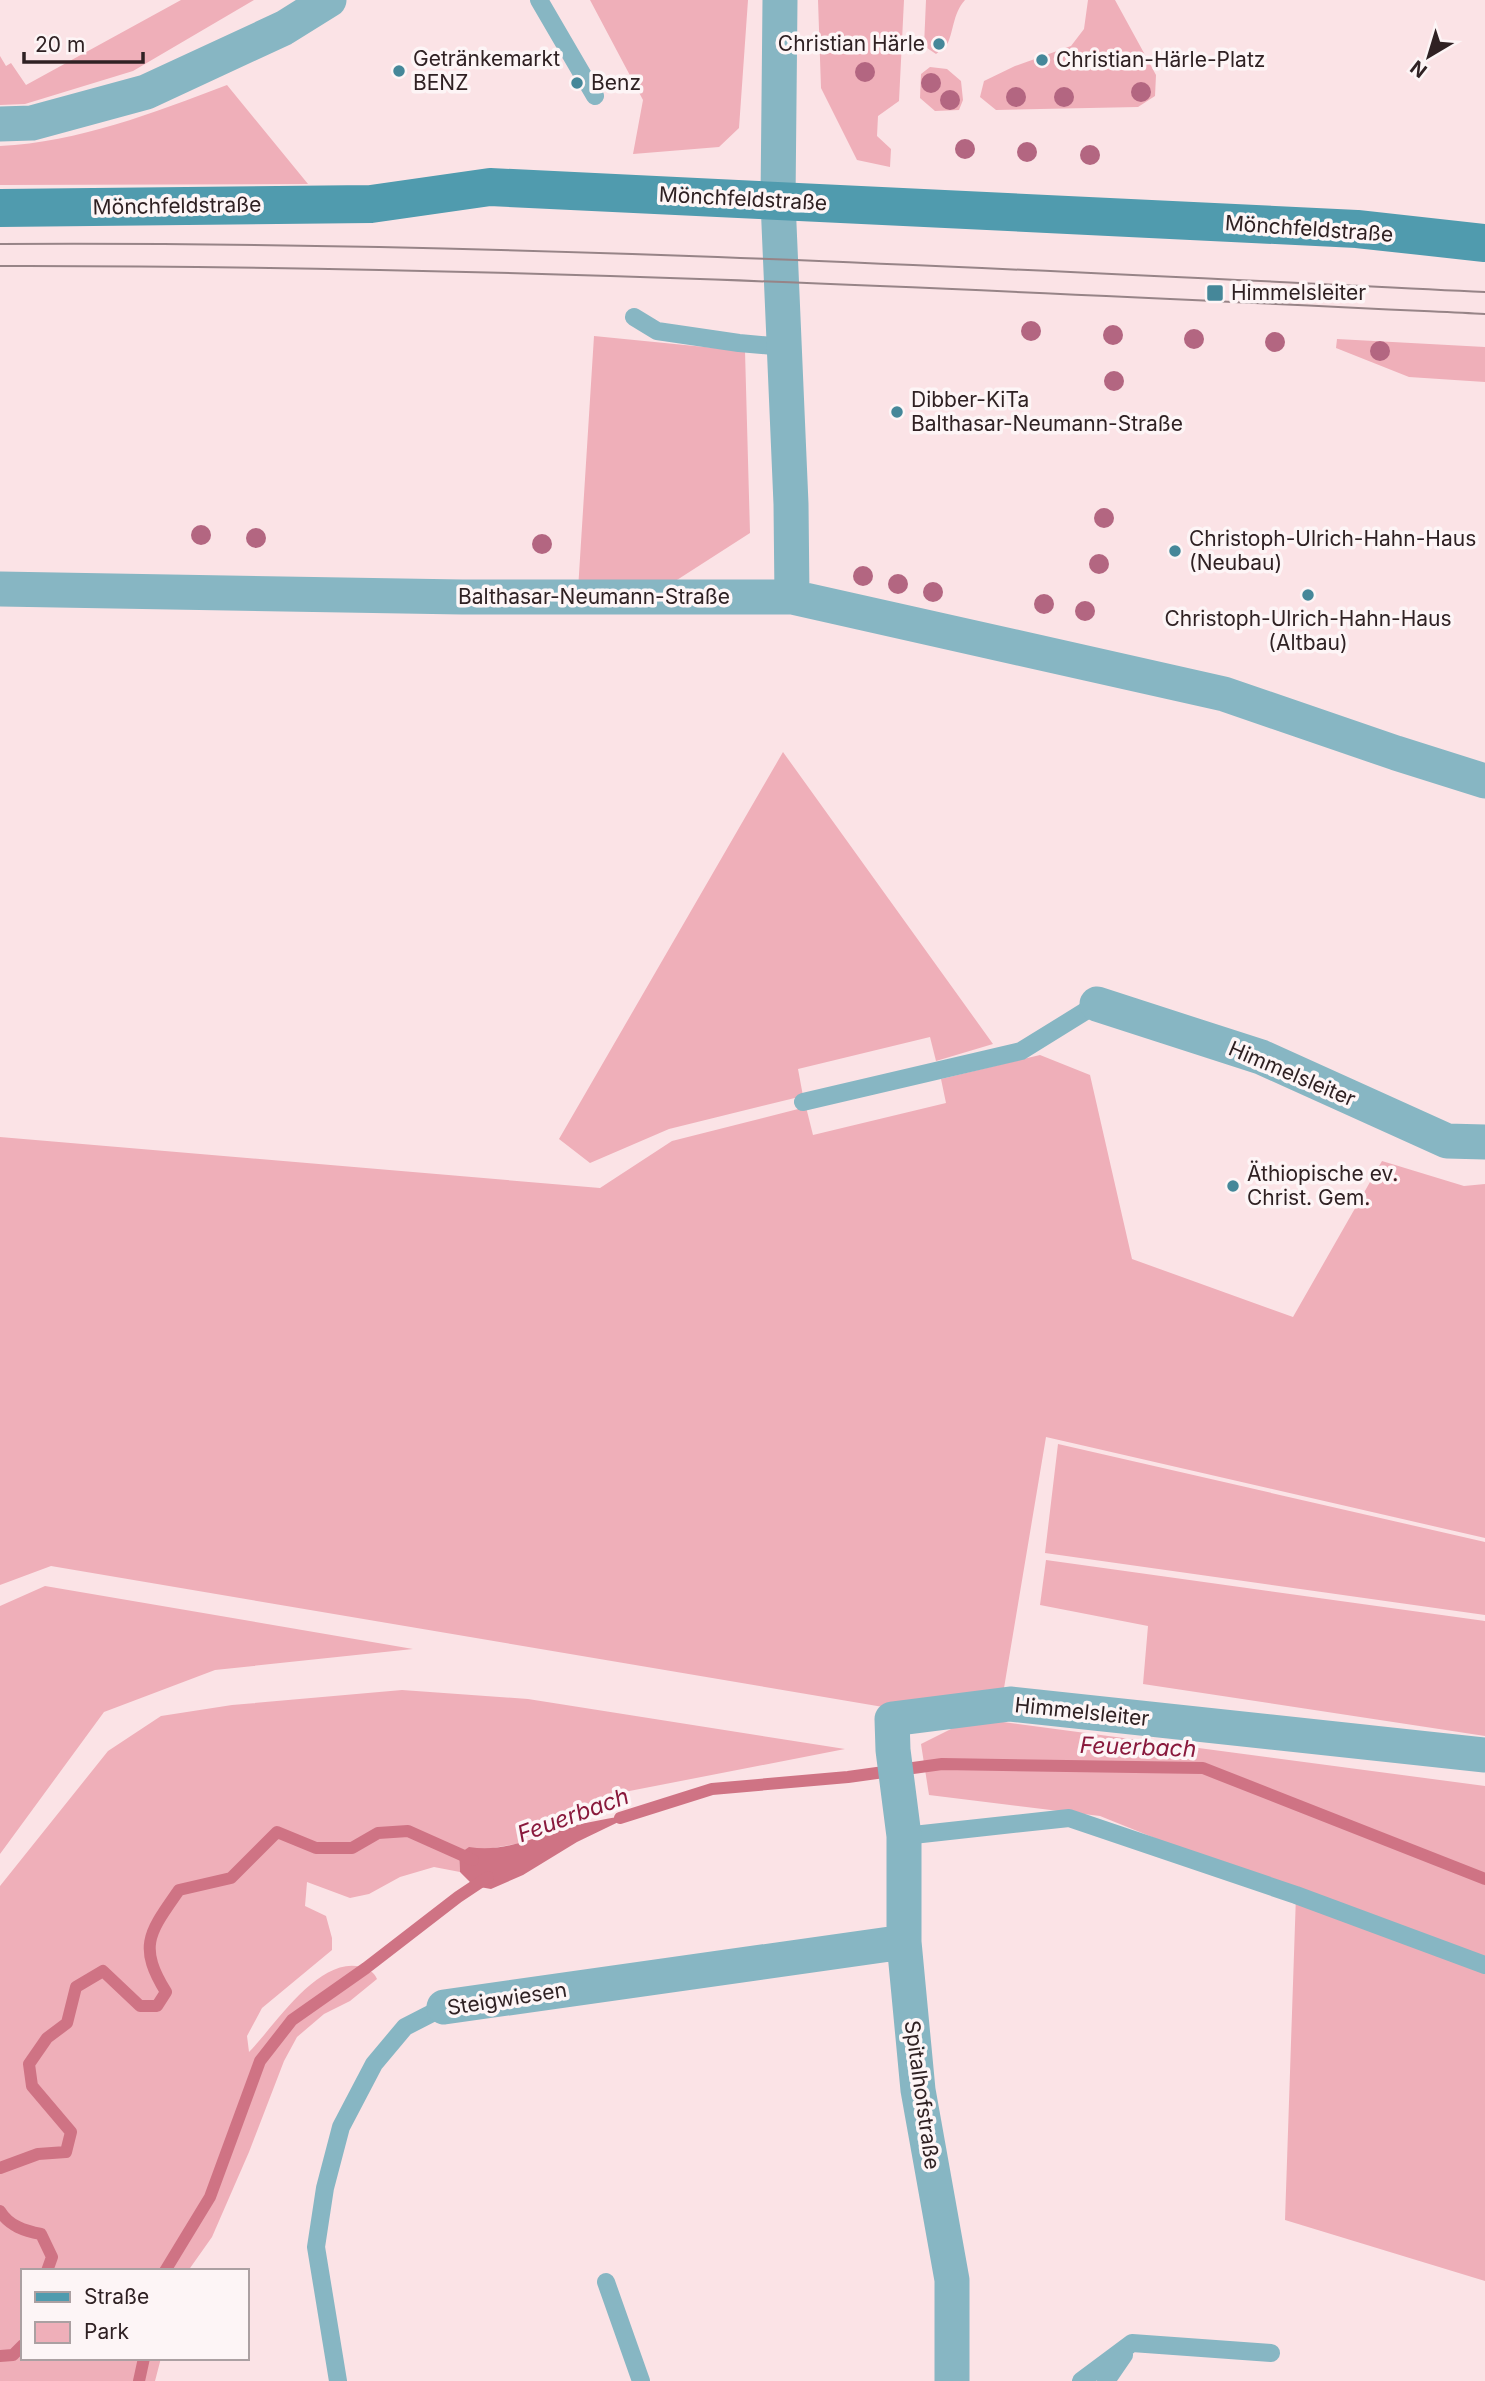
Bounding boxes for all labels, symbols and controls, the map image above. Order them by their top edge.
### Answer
scale bar [24,21,144,65]
north arrow [1394,21,1464,91]
place label: Christian Härle [778,31,925,56]
text: 20 m [35,32,85,57]
marker: Christian Härle [931,36,947,52]
place label: Getränkemarkt BENZ [413,46,560,95]
place label: Christian-Härle-Platz [1056,47,1265,72]
marker: Christian-Härle-Platz [1034,52,1050,68]
text: N [1406,55,1432,83]
marker: Getränkemarkt BENZ [391,63,407,79]
place label: Benz [591,70,641,95]
marker: Benz [569,75,585,91]
street label: Mönchfeldstraße [658,182,828,215]
street label: Mönchfeldstraße [92,192,261,219]
street label: Mönchfeldstraße [1224,210,1394,247]
place label: Himmelsleiter [1231,280,1366,305]
marker: Himmelsleiter [1205,283,1225,303]
place label: Dibber-KiTa Balthasar-Neumann-Straße [911,387,1183,436]
marker: Dibber-KiTa Balthasar-Neumann-Straße [889,404,905,420]
place label: Christoph-Ulrich-Hahn-Haus (Neubau) [1189,526,1476,575]
marker: Christoph-Ulrich-Hahn-Haus (Neubau) [1167,543,1183,559]
street label: Balthasar-Neumann-Straße [458,584,730,609]
marker: Christoph-Ulrich-Hahn-Haus (Altbau) [1300,587,1316,603]
place label: Christoph-Ulrich-Hahn-Haus (Altbau) [1164,606,1452,655]
street label: Himmelsleiter [1225,1036,1359,1111]
place label: Äthiopische ev. Christ. Gem. [1247,1160,1398,1210]
marker: Äthiopische ev. Christ. Gem. [1225,1178,1241,1194]
street label: Himmelsleiter [1014,1692,1151,1731]
water label: Feuerbach [1079,1731,1197,1763]
water label: Feuerbach [513,1782,633,1848]
street label: Steigwiesen [445,1977,568,2020]
street label: Spitalhofstraße [900,2019,945,2171]
legend [21,2269,248,2360]
text: Straße [84,2284,149,2309]
text: Park [84,2319,129,2344]

